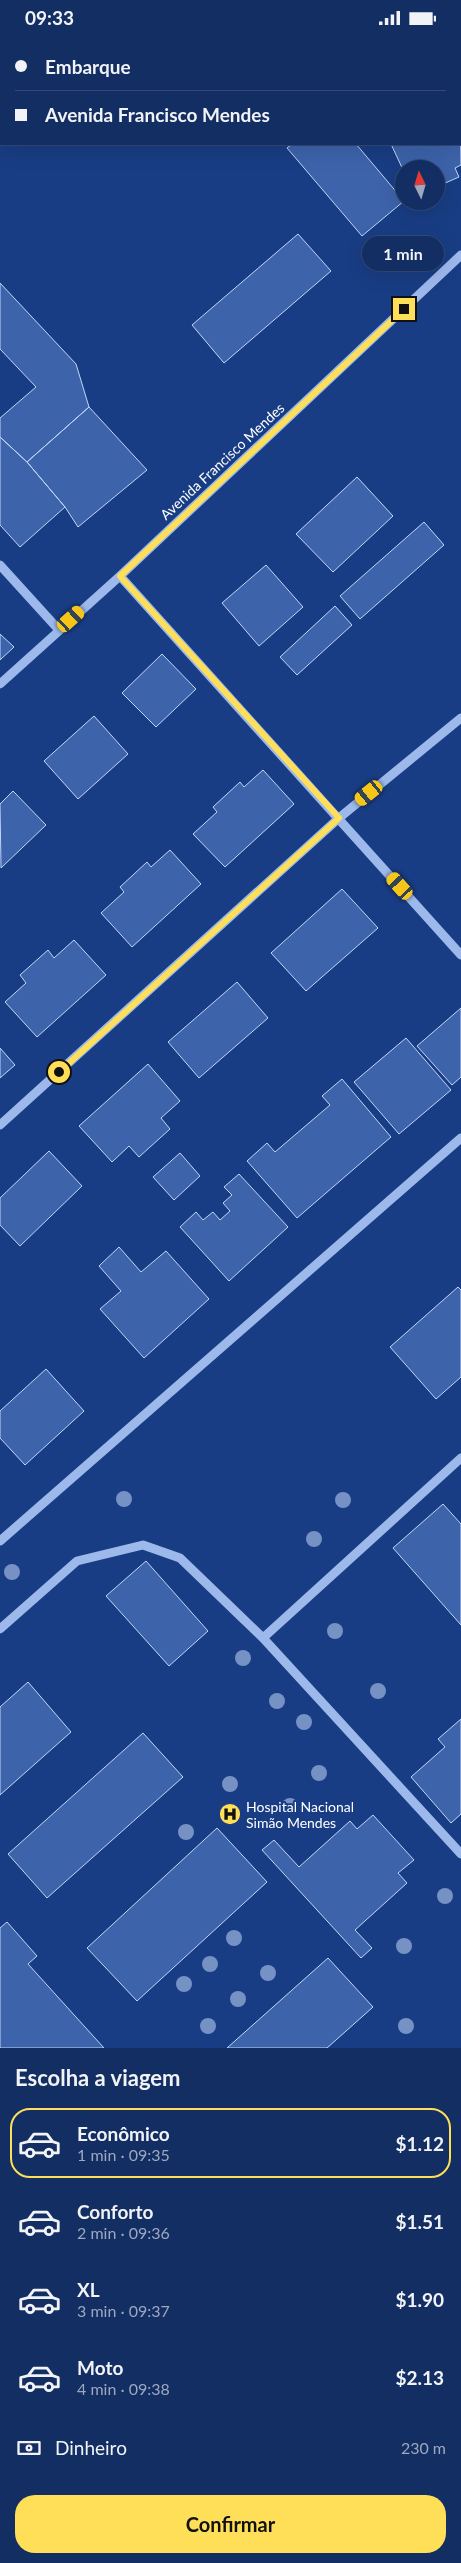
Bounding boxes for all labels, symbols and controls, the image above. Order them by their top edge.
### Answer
text: 09:33 [25,6,74,29]
text: Embarque [45,55,131,78]
text: Avenida Francisco Mendes [45,103,270,126]
north arrow [395,160,445,210]
map controls [395,160,445,210]
callout: 1 min [363,237,445,271]
text: 1 min [383,244,423,263]
route end [393,298,415,320]
street label: Avenida Francisco Mendes [156,399,288,523]
car [54,603,87,635]
car [352,778,385,808]
car [384,870,415,902]
route start [48,1061,70,1083]
place label: Hospital Nacional Simão Mendes [246,1798,354,1831]
hospital icon: Hospital Nacional Simão Mendes [218,1802,242,1826]
text: Escolha a viagem [15,2064,181,2091]
icon: car [17,2121,62,2166]
text: Econômico [77,2122,170,2145]
text: $1.12 [395,2132,444,2155]
text: 1 min · 09:35 [77,2145,170,2164]
icon: car [17,2199,62,2244]
text: Conforto [77,2200,153,2223]
text: $1.51 [395,2210,444,2233]
text: 2 min · 09:36 [77,2223,170,2242]
icon: car [17,2277,62,2322]
text: XL [77,2278,100,2301]
text: $1.90 [395,2288,444,2311]
text: 3 min · 09:37 [77,2301,170,2320]
icon: car [17,2355,62,2400]
text: Moto [77,2356,123,2379]
text: $2.13 [395,2366,444,2389]
text: 4 min · 09:38 [77,2379,170,2398]
icon: cash [15,2434,43,2462]
text: Dinheiro [55,2436,127,2459]
text: 230 m [401,2438,446,2457]
button: Confirmar [15,2495,446,2553]

